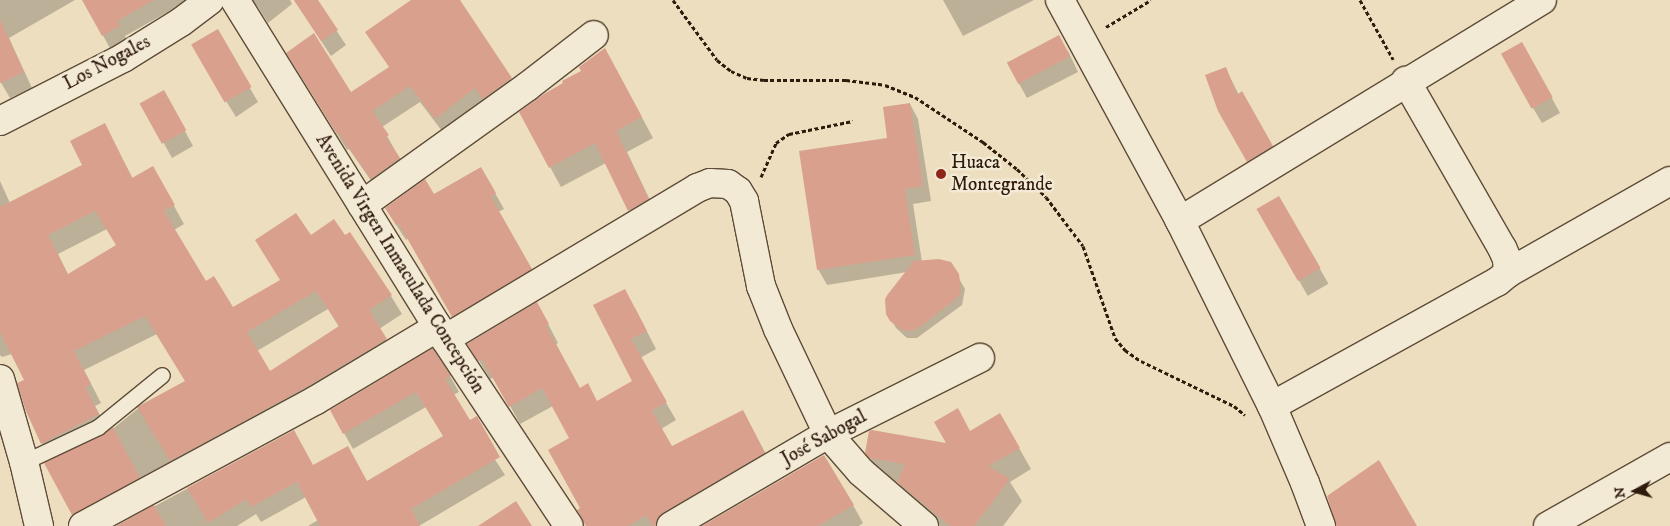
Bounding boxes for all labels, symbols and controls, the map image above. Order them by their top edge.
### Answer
street label: Los Nogales [60,31,154,95]
street label: Avenida Virgen Inmaculada Concepción [310,130,490,398]
place label: Huaca Montegrande [951,152,1053,196]
marker: Huaca Montegrande [935,168,947,180]
street label: José Sabogal [777,405,871,471]
north arrow [1610,466,1660,516]
text: N [1611,486,1630,499]

